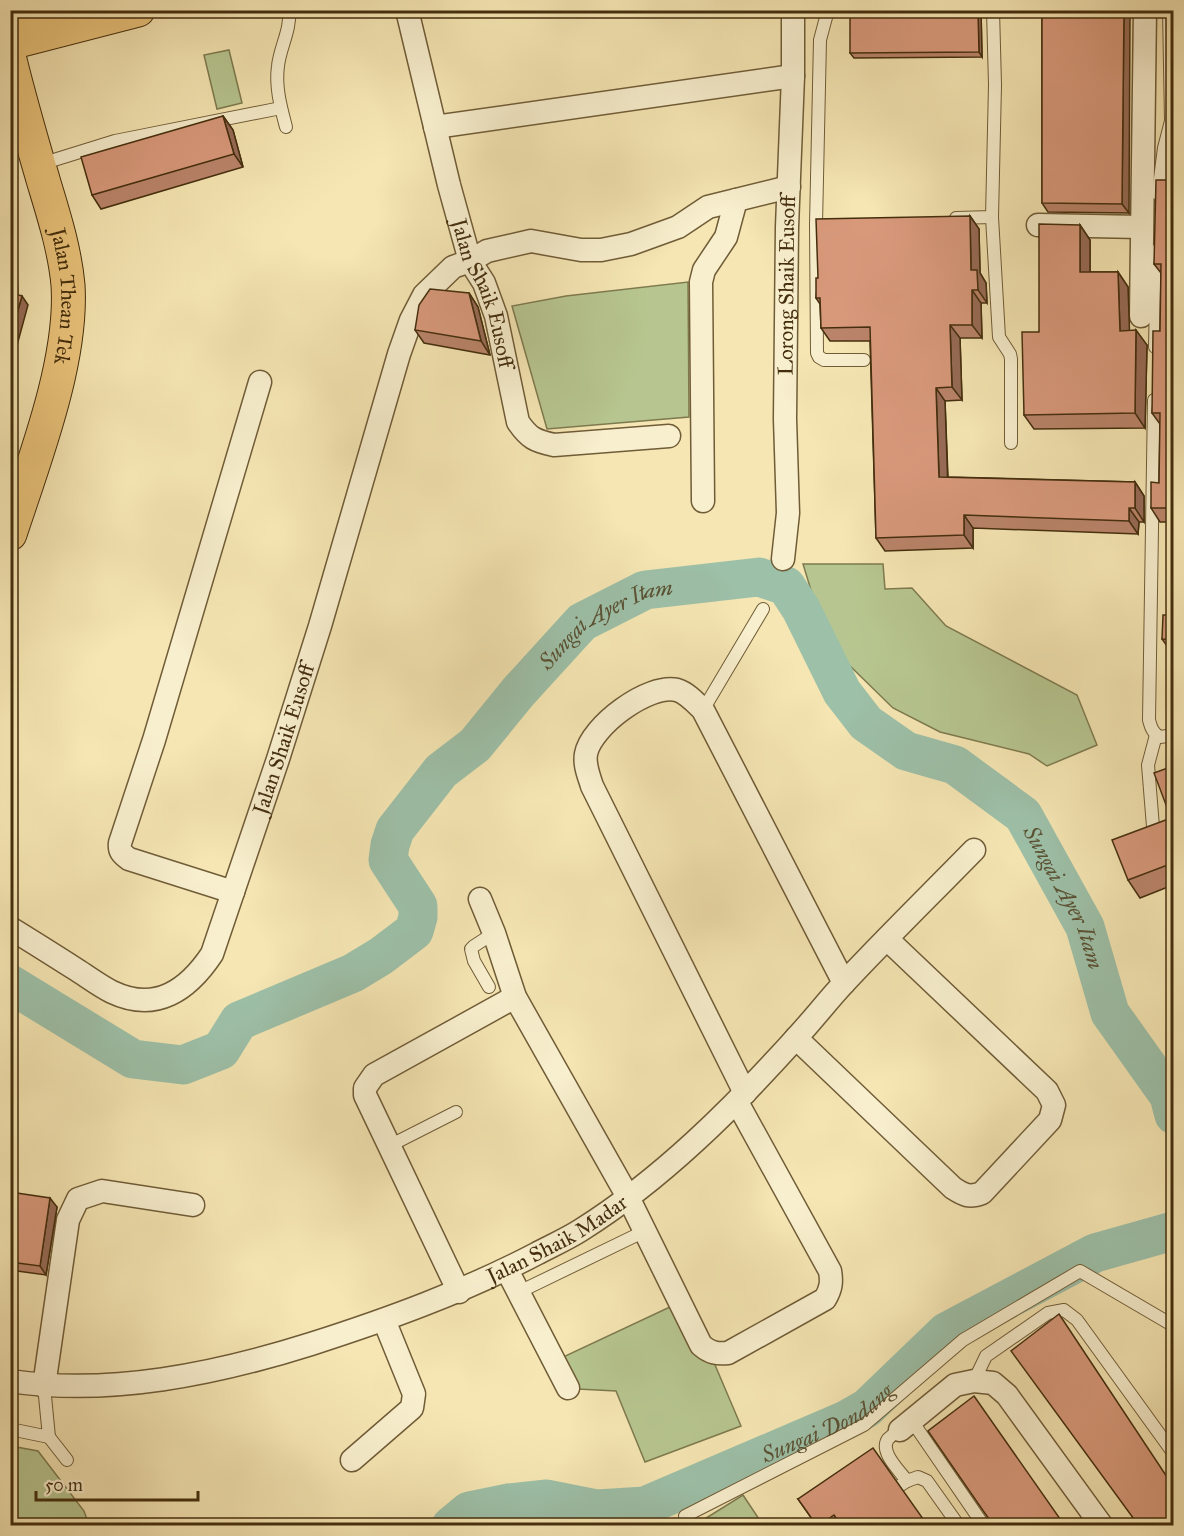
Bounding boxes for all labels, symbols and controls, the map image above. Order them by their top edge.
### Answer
street label: Lorong Shaik Eusoff [772,191,801,376]
street label: Jalan Shaik Eusoff [445,214,520,374]
street label: Jalan Thean Tek [44,223,82,367]
water label: Sungai Ayer Itam [532,574,674,676]
street label: Jalan Shaik Eusoff [247,657,321,820]
water label: Sungai Ayer Itam [1017,820,1110,972]
street label: Jalan Shaik Madar [481,1189,633,1290]
water label: Sungai Dondang [756,1376,900,1469]
scale bar [36,1464,198,1502]
text: 50 m [45,1474,83,1496]

